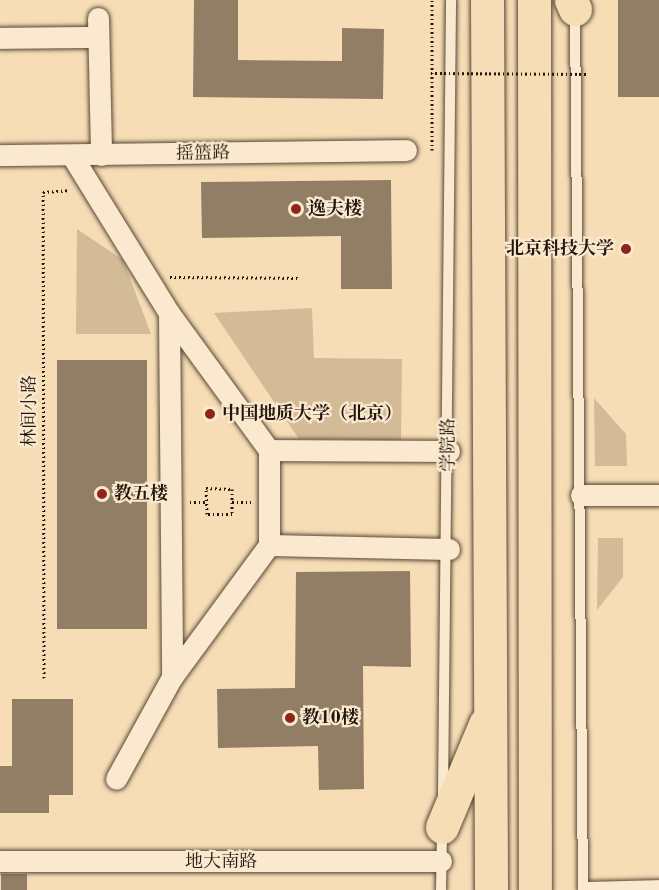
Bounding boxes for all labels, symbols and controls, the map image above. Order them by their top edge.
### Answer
street label: 摇篮路 [176,143,230,165]
place label: 逸夫楼 [308,198,362,220]
marker: 逸夫楼 [289,202,303,216]
place label: 北京科技大学 [506,238,614,260]
marker: 北京科技大学 [619,242,633,256]
street label: 林间小路 [19,375,41,447]
place label: 中国地质大学（北京） [222,403,402,425]
marker: 中国地质大学（北京） [203,407,217,421]
street label: 学院路 [438,418,460,472]
place label: 教五楼 [114,483,168,505]
marker: 教五楼 [95,487,109,501]
place label: 教10楼 [302,707,359,729]
marker: 教10楼 [283,711,297,725]
street label: 地大南路 [185,851,257,873]

